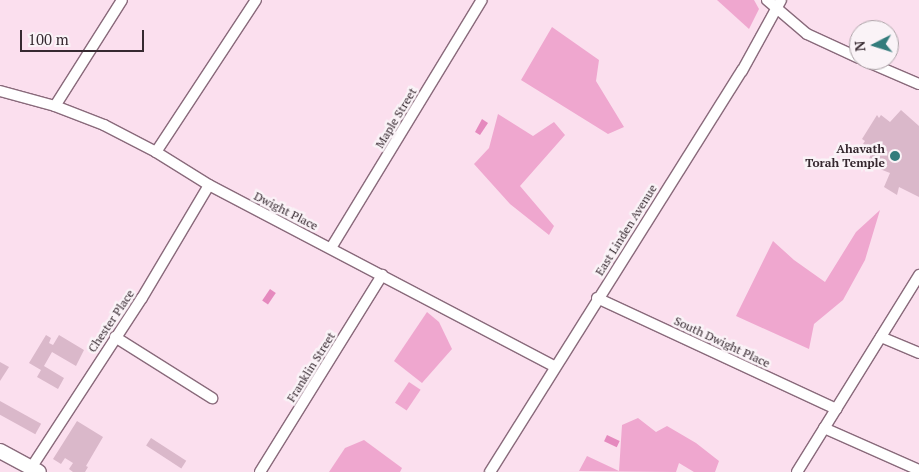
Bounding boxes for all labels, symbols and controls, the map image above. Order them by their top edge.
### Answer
scale bar [22,20,146,52]
north arrow [849,20,899,70]
text: 100 m [28,29,69,49]
text: N [850,40,869,52]
street label: Maple Street [372,85,420,151]
place label: Ahavath Torah Temple [805,142,885,170]
marker: Ahavath Torah Temple [889,150,901,162]
street label: East Linden Avenue [592,182,660,278]
street label: Dwight Place [252,189,320,233]
street label: Chester Place [85,287,137,355]
street label: South Dwight Place [672,313,772,371]
street label: Franklin Street [284,329,338,405]

